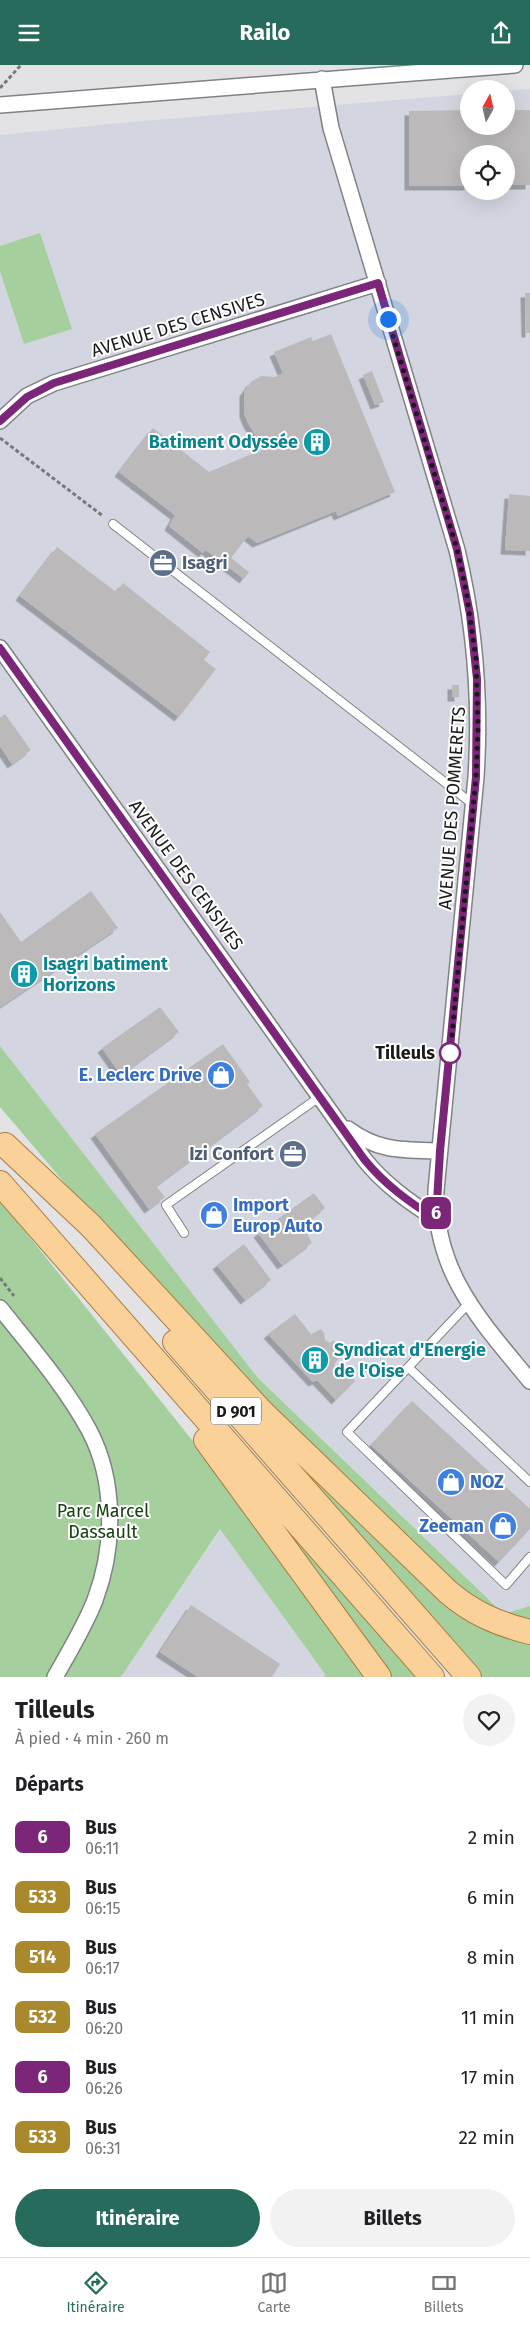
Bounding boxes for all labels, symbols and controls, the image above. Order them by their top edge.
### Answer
icon: menu [15,19,43,47]
text: Railo [240,19,290,46]
icon: share [487,19,515,47]
north arrow [460,80,515,135]
map controls [460,80,515,200]
button: locate [460,145,515,200]
street label: AVENUE DES CENSIVES [89,288,268,362]
your location [376,307,401,332]
building icon: Batiment Odyssée [302,427,332,457]
place label: Batiment Odyssée [149,431,298,453]
office icon: Isagri [148,548,178,578]
place label: Isagri [182,552,228,574]
street label: AVENUE DES POMMERETS [434,705,470,910]
street label: AVENUE DES CENSIVES [124,796,248,955]
place label: Isagri batiment Horizons [43,953,169,996]
building icon: Isagri batiment Horizons [9,959,39,989]
place label: Tilleuls [375,1042,435,1064]
marker: Tilleuls [439,1042,461,1064]
shop icon: E. Leclerc Drive [206,1060,236,1090]
place label: E. Leclerc Drive [79,1064,202,1086]
office icon: Izi Confort [278,1139,308,1169]
place label: Izi Confort [189,1143,275,1165]
place label: Import Europ Auto [233,1194,323,1237]
line badge: 6 [420,1197,452,1229]
shop icon: Import Europ Auto [199,1200,229,1230]
text: 6 [431,1202,441,1224]
place label: Syndicat d'Energie de l'Oise [334,1339,486,1382]
building icon: Syndicat d'Energie de l'Oise [300,1345,330,1375]
road number: D 901 [211,1397,261,1425]
shop icon: NOZ [436,1467,466,1497]
place label: NOZ [470,1471,504,1493]
park label: Parc Marcel Dassault [57,1500,149,1543]
shop icon: Zeeman [488,1511,518,1541]
place label: Zeeman [419,1515,484,1537]
button: heart [463,1694,515,1746]
text: Tilleuls [15,1696,95,1724]
text: À pied · 4 min · 260 m [15,1729,169,1748]
text: Départs [15,1773,84,1796]
text: Bus [85,1816,117,1839]
text: 6 [37,1826,48,1848]
text: 2 min [468,1826,515,1849]
text: 06:11 [85,1839,119,1858]
text: Bus [85,1876,117,1899]
text: 533 [28,1886,57,1908]
text: 6 min [467,1886,515,1909]
text: 06:15 [85,1899,121,1918]
text: Bus [85,1936,117,1959]
text: 514 [29,1946,56,1968]
text: 8 min [467,1946,515,1969]
text: 06:17 [85,1959,120,1978]
text: Bus [85,1996,117,2019]
text: 532 [29,2006,56,2028]
text: 11 min [461,2006,515,2029]
text: 06:20 [85,2019,123,2038]
text: Bus [85,2056,117,2079]
text: 6 [37,2066,48,2088]
text: 17 min [461,2066,515,2089]
text: 06:26 [85,2079,123,2098]
text: Bus [85,2116,117,2139]
text: 533 [28,2126,57,2148]
text: 22 min [458,2126,515,2149]
text: 06:31 [85,2139,121,2158]
button: Itinéraire [15,2189,260,2247]
button: Billets [270,2189,515,2247]
tab: Itinéraire [66,2269,125,2316]
tab: Carte [258,2269,291,2316]
tab: Billets [424,2269,464,2316]

